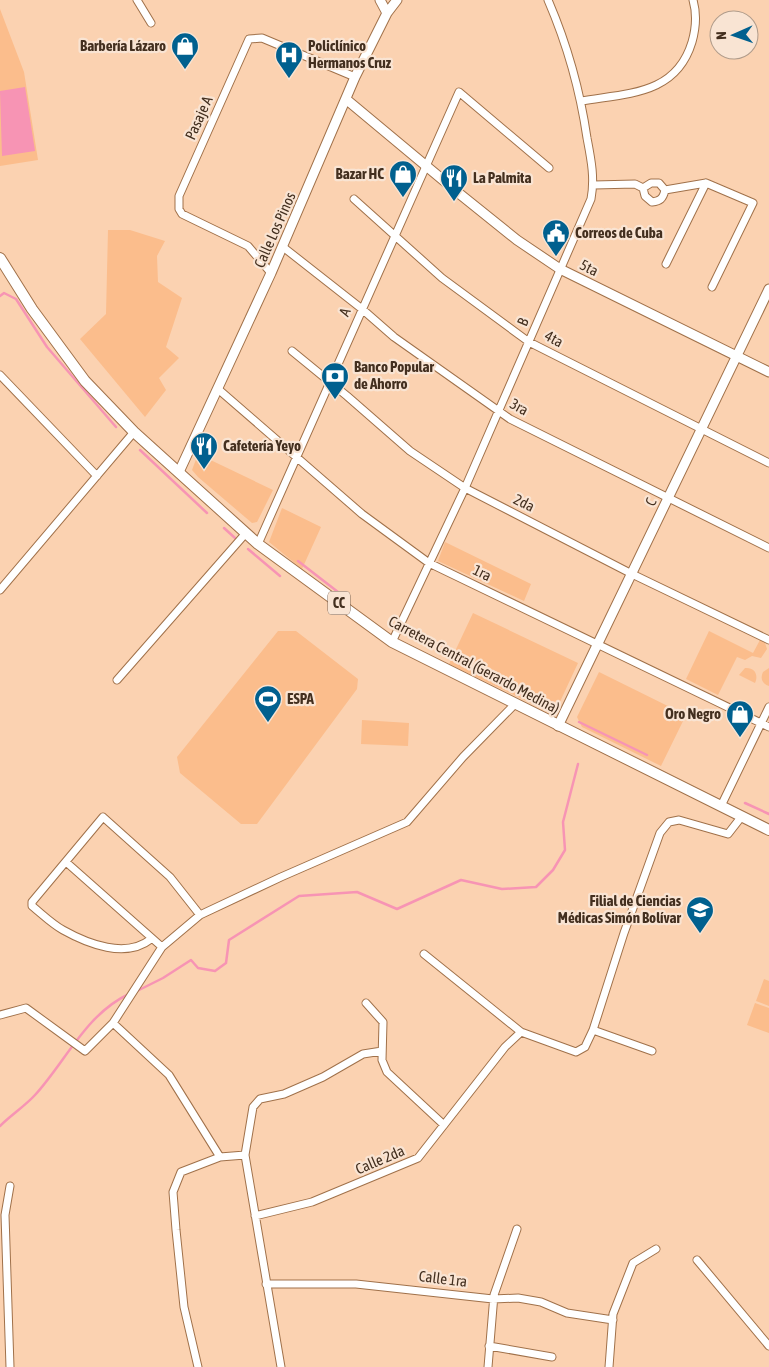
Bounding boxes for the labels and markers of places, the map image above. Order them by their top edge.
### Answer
shop icon: Barbería Lázaro [170,31,200,70]
place label: Barbería Lázaro [80,37,166,54]
place label: Policlínico Hermanos Cruz [308,37,392,71]
hospital icon: Policlínico Hermanos Cruz [274,40,304,79]
shop icon: Bazar HC [388,159,418,198]
restaurant icon: La Palmita [439,163,469,202]
place label: Bazar HC [336,165,384,182]
place label: La Palmita [473,169,531,186]
public building icon: Correos de Cuba [541,218,571,257]
place label: Correos de Cuba [575,224,663,241]
place label: Banco Popular de Ahorro [354,358,435,392]
bank icon: Banco Popular de Ahorro [320,361,350,400]
restaurant icon: Cafetería Yeyo [189,431,219,470]
place label: Cafetería Yeyo [223,437,301,454]
sports icon: ESPA [253,684,283,723]
place label: ESPA [287,690,314,707]
shop icon: Oro Negro [725,699,755,738]
place label: Oro Negro [665,705,721,722]
place label: Filial de Ciencias Médicas Simón Bolívar [558,892,682,926]
school or university icon: Filial de Ciencias Médicas Simón Bolívar [685,895,715,934]

